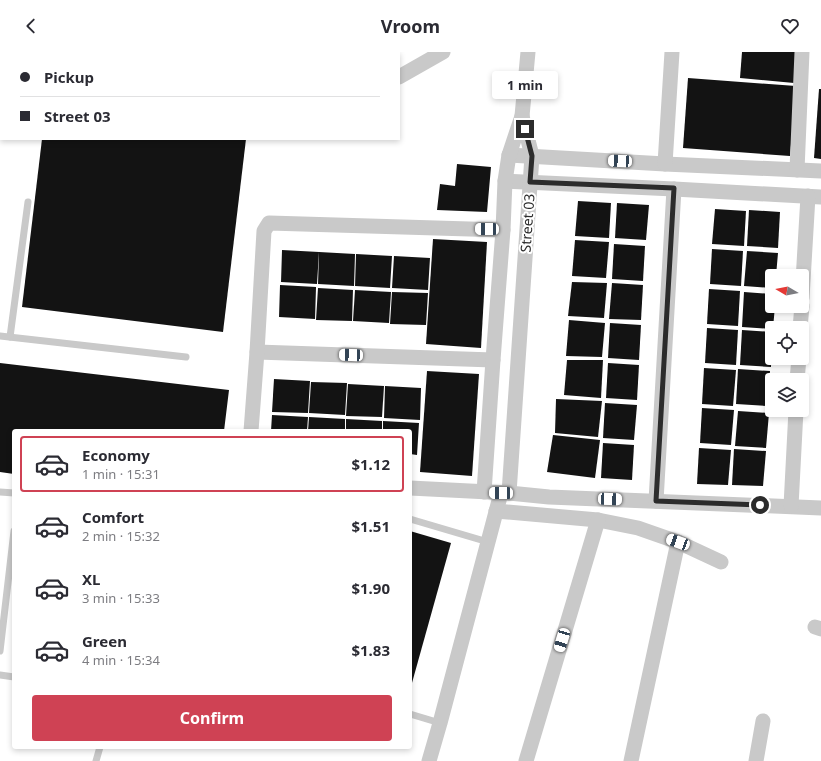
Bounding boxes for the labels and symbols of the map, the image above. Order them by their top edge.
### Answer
callout: 1 min [492,71,558,99]
route end [516,120,534,138]
car [608,154,632,168]
street label: Street 03 [515,193,539,253]
car [475,223,499,235]
north arrow [765,269,809,313]
car [339,349,363,361]
car [489,487,513,499]
car [598,493,622,505]
route start [751,496,769,514]
car [665,532,691,552]
car [553,627,571,653]

